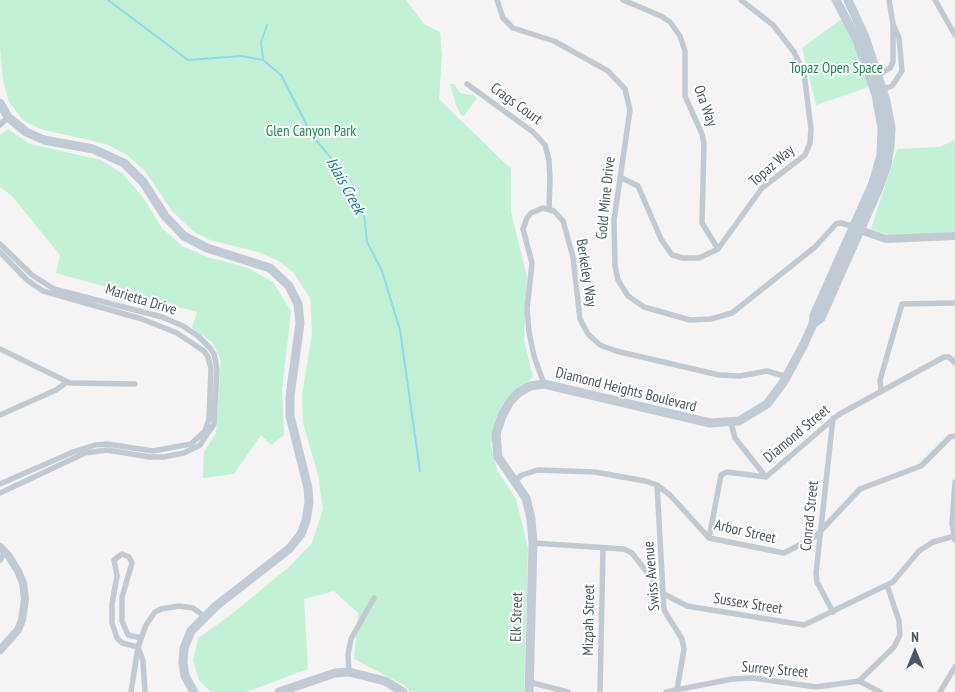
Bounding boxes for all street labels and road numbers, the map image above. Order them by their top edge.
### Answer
street label: Crags Court [487,79,545,129]
street label: Ora Way [689,83,721,129]
street label: Topaz Way [746,142,798,190]
street label: Gold Mine Drive [593,156,619,240]
street label: Berkeley Way [572,238,600,308]
street label: Marietta Drive [103,281,179,319]
street label: Diamond Heights Boulevard [554,364,698,416]
street label: Diamond Street [760,401,834,467]
street label: Conrad Street [797,480,823,552]
street label: Arbor Street [713,516,777,548]
street label: Swiss Avenue [640,540,664,612]
street label: Mizpah Street [579,584,599,656]
street label: Sussex Street [712,590,784,618]
street label: Elk Street [507,592,527,642]
street label: Surrey Street [741,658,809,682]

